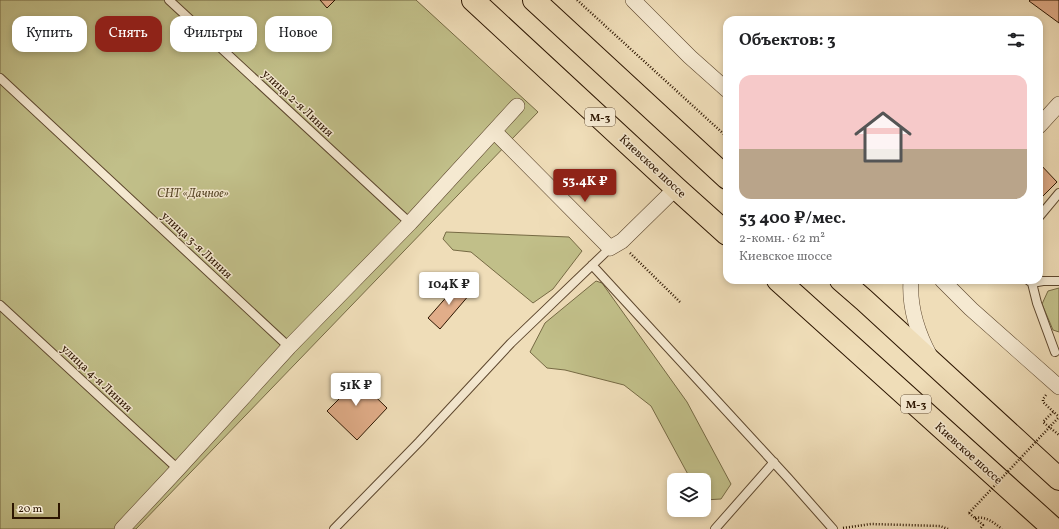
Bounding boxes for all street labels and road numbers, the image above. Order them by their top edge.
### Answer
street label: улица 2-я Линия [258,66,337,141]
road number: М-3 [585,108,615,126]
street label: Киевское шоссе [615,132,689,202]
street label: улица 3-я Линия [157,209,235,283]
street label: улица 4-я Линия [57,341,136,416]
road number: М-3 [901,395,931,413]
street label: Киевское шоссе [931,419,1006,489]

